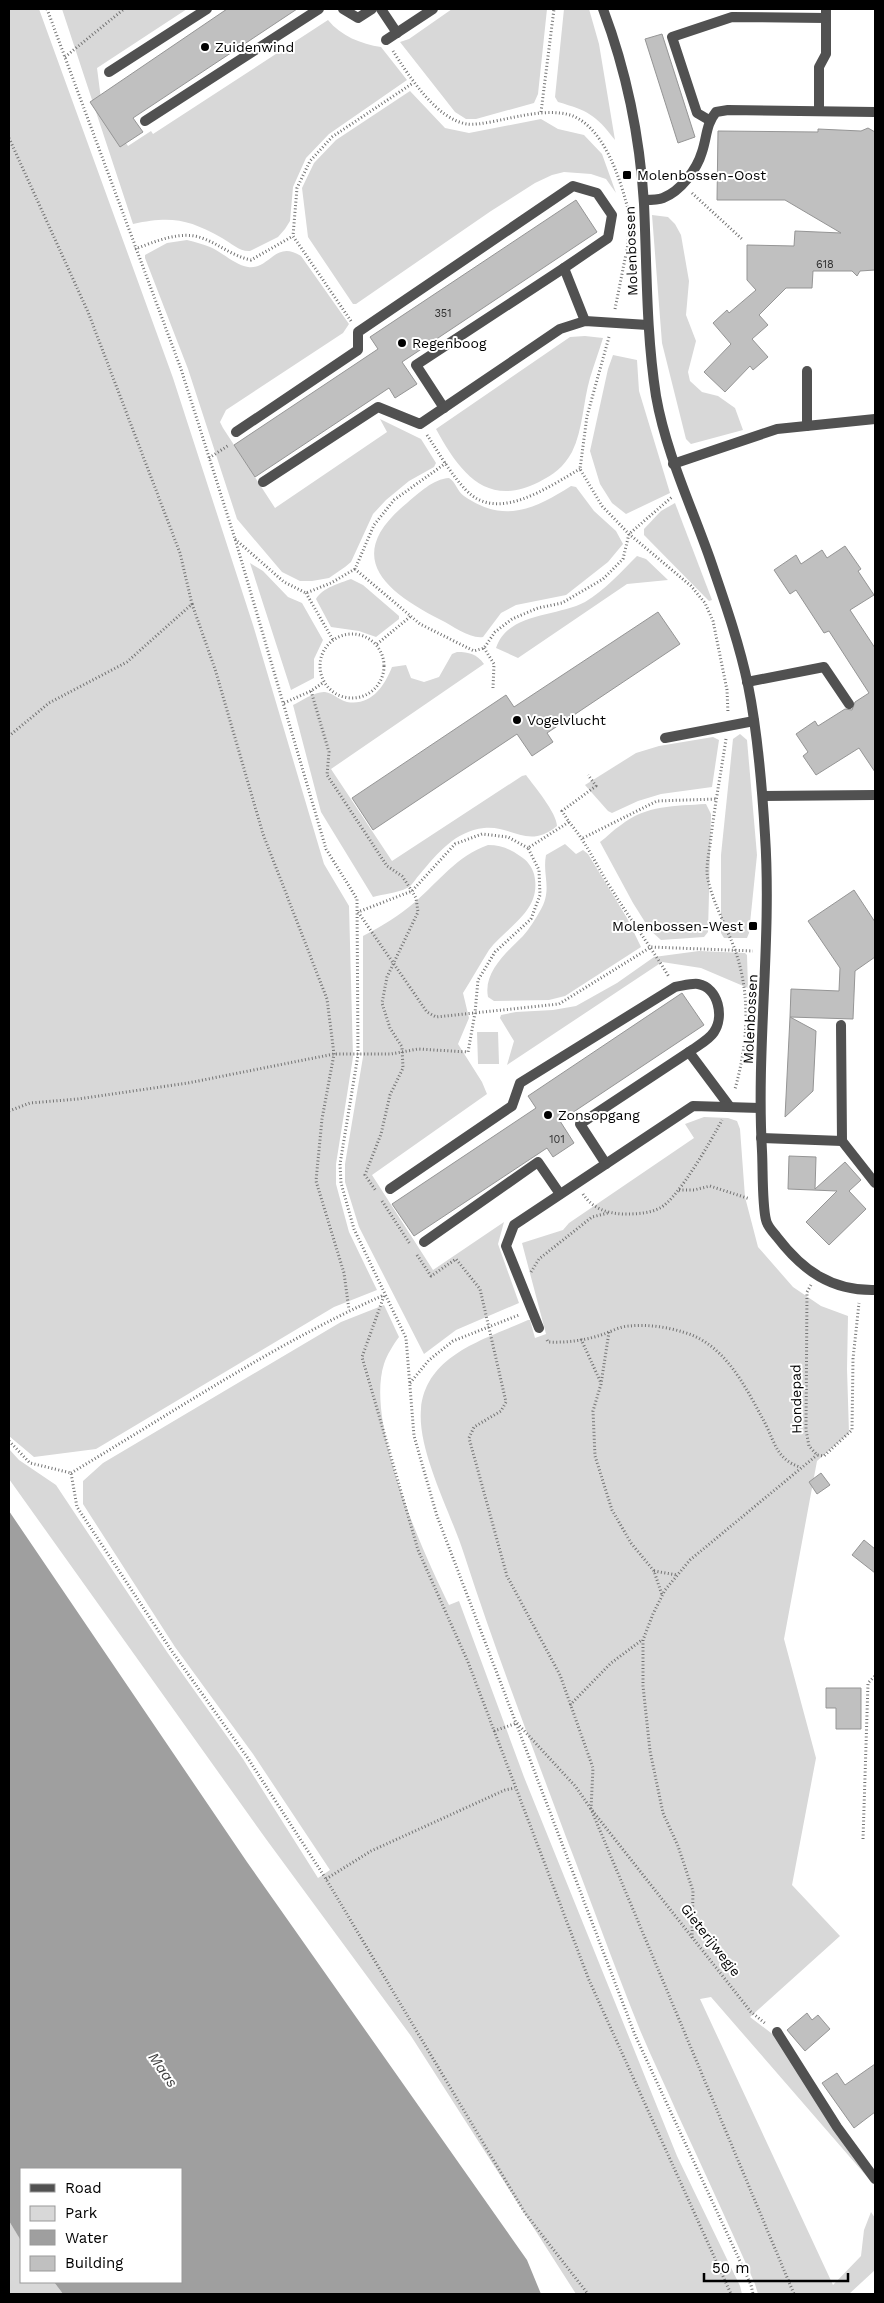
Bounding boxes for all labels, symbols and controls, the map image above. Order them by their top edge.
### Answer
place label: Zuidenwind [215,39,294,55]
marker: Zuidenwind [199,41,211,53]
place label: Molenbossen-Oost [637,167,766,183]
marker: Molenbossen-Oost [621,169,633,181]
street label: Molenbossen [621,206,641,296]
house number: 618 [816,258,834,271]
house number: 351 [434,307,452,320]
place label: Regenboog [412,335,487,351]
marker: Regenboog [396,337,408,349]
place label: Vogelvlucht [527,712,606,728]
marker: Vogelvlucht [511,714,523,726]
place label: Molenbossen-West [612,918,743,934]
marker: Molenbossen-West [747,920,759,932]
street label: Molenbossen [740,974,760,1064]
place label: Zonsopgang [558,1107,640,1123]
marker: Zonsopgang [542,1109,554,1121]
house number: 101 [549,1133,565,1146]
street label: Hondepad [787,1364,805,1434]
street label: Gieterijwegje [678,1901,744,1979]
water label: Maas [145,2049,182,2091]
legend [20,2168,182,2283]
text: Road [65,2179,102,2197]
text: Park [65,2204,98,2222]
text: Water [65,2229,108,2247]
scale bar [704,2250,848,2282]
text: Building [65,2254,123,2272]
text: 50 m [712,2259,749,2277]

